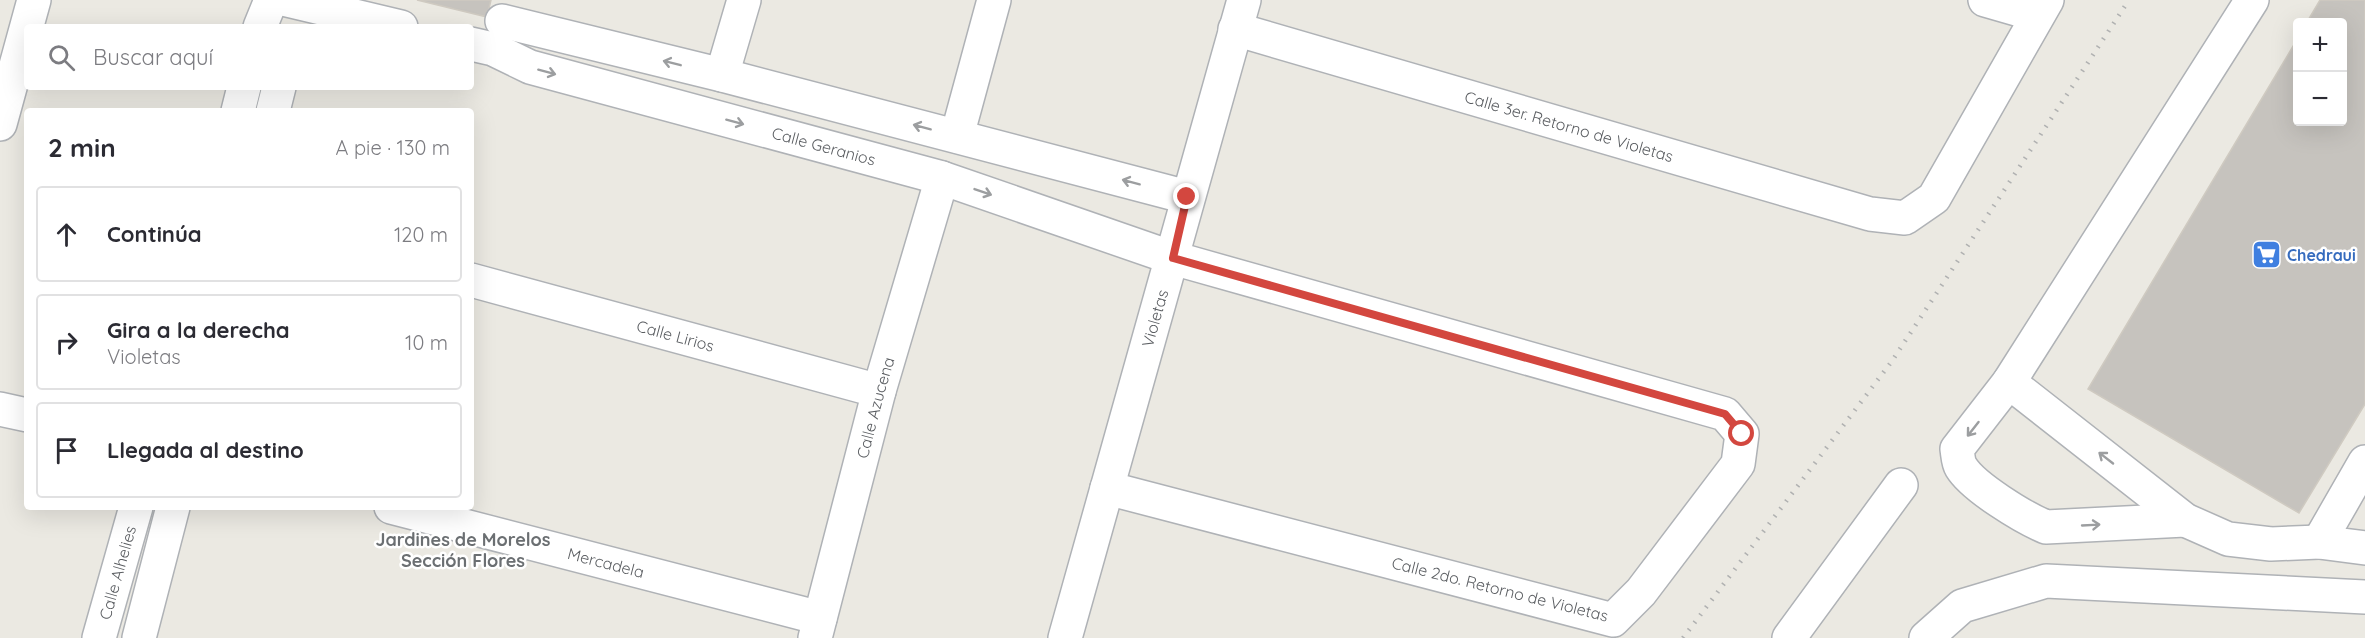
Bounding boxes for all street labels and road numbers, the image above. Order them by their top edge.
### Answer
street label: Calle 3er. Retorno de Violetas [1462,86,1676,166]
street label: Calle Geranios [770,123,878,170]
street label: Violetas [1137,287,1172,349]
street label: Calle Lirios [635,316,717,356]
street label: Calle Azucena [852,355,899,461]
street label: Calle Alhelies [95,523,140,622]
street label: Mercadela [566,543,646,582]
street label: Calle 2do. Retorno de Violetas [1390,552,1610,626]

